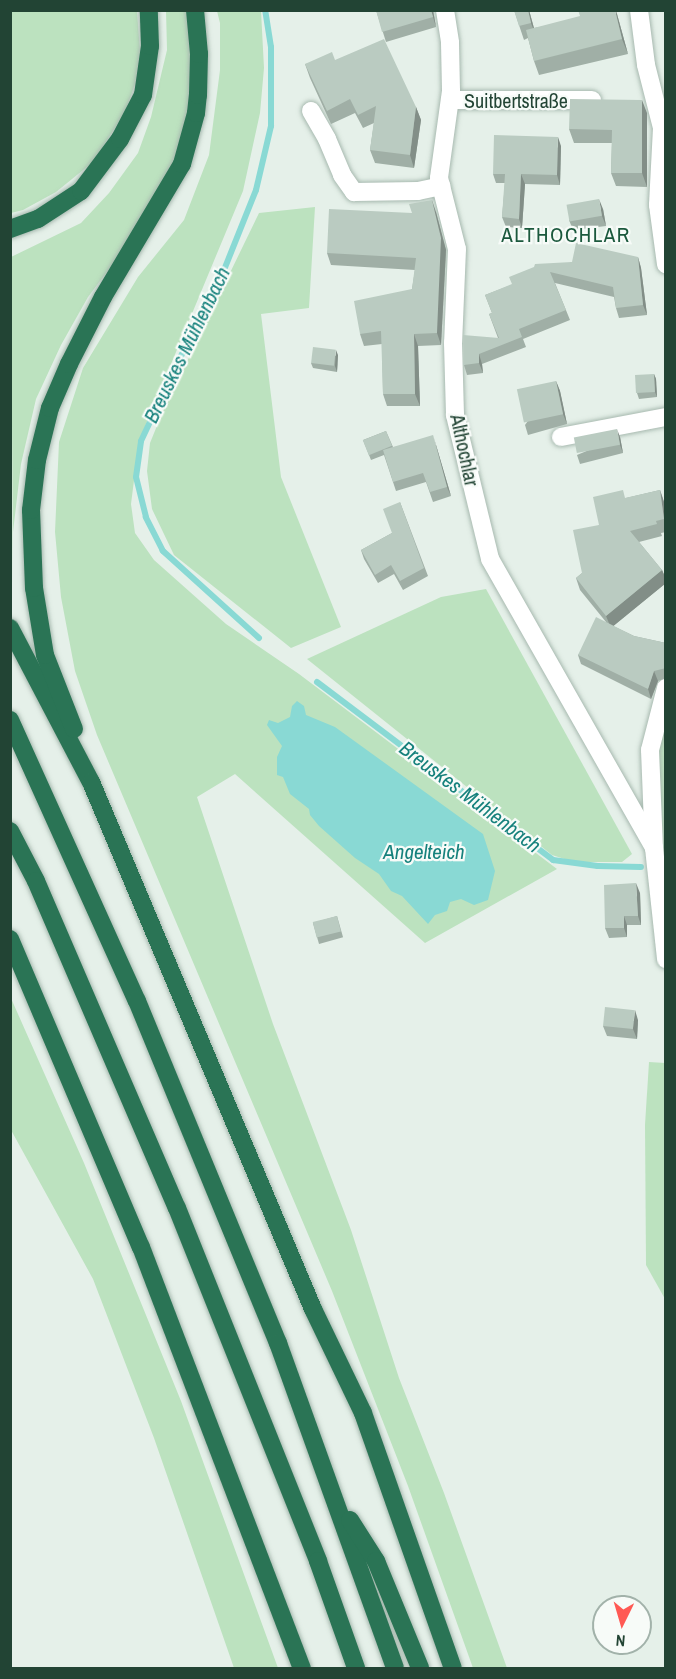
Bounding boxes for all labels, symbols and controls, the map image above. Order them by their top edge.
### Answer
street label: Suitbertstraße [464,88,568,112]
district label: ALTHOCHLAR [501,222,631,248]
water label: Breuskes Mühlenbach [138,263,236,427]
street label: Althochlar [446,412,484,488]
water label: Breuskes Mühlenbach [394,736,546,858]
water label: Angelteich [383,839,465,865]
north arrow [592,1595,652,1655]
text: N [615,1630,626,1652]

